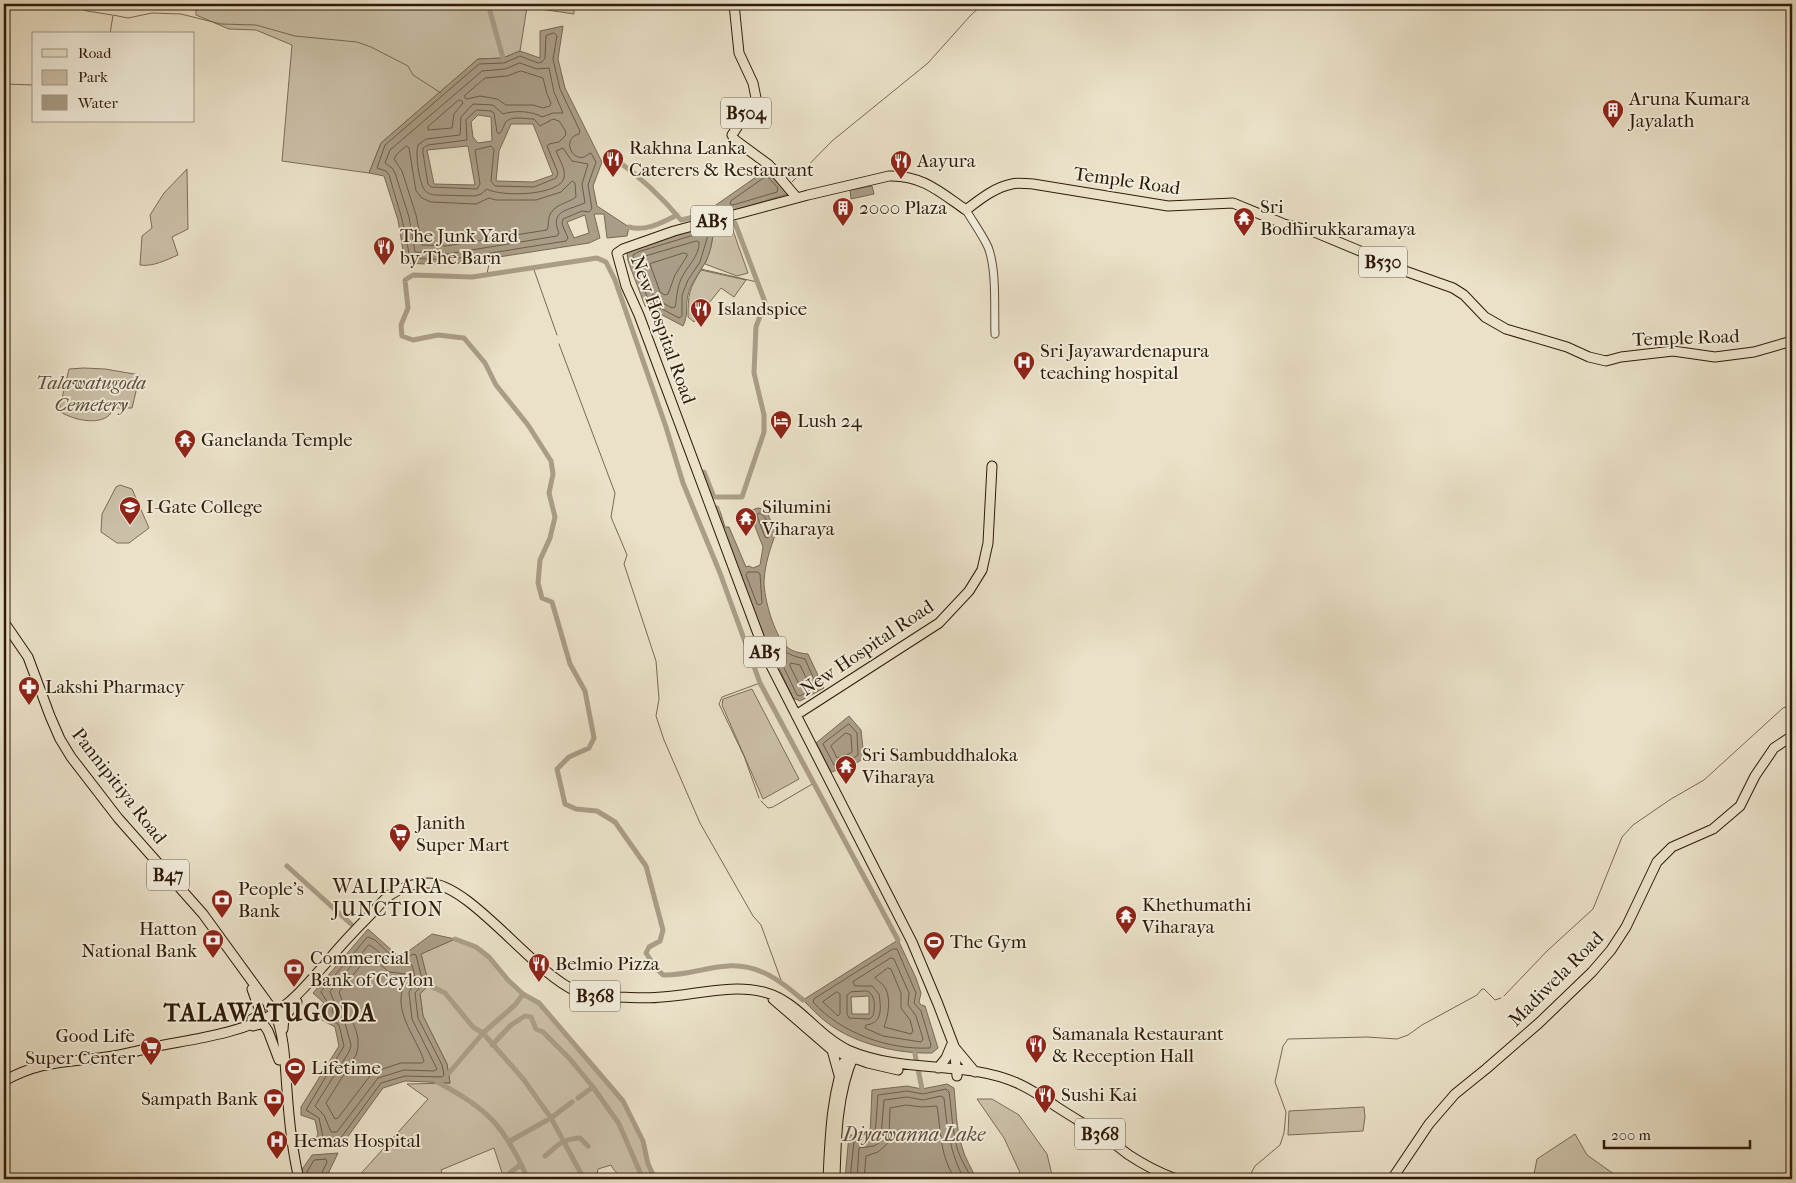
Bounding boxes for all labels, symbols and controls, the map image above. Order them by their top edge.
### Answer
legend [32,32,195,122]
text: Road [78,44,112,62]
text: Park [78,68,108,86]
place label: Aruna Kumara Jayalath [1627,88,1750,132]
text: Water [77,94,118,112]
road number: B504 [721,98,771,128]
building icon: Aruna Kumara Jayalath [1601,98,1625,129]
place label: Rakhna Lanka Caterers & Restaurant [629,137,814,181]
restaurant icon: Rakhna Lanka Caterers & Restaurant [601,147,625,178]
restaurant icon: Aayura [889,149,913,180]
place label: Aayura [916,150,976,172]
street label: Temple Road [1072,163,1182,199]
building icon: 2000 Plaza [831,196,855,227]
place label: Sri Bodhirukkaramaya [1260,196,1416,240]
place label: 2000 Plaza [859,197,947,219]
road number: AB5 [691,206,733,237]
temple icon: Sri Bodhirukkaramaya [1232,206,1256,237]
place label: The Junk Yard by The Barn [399,225,519,269]
restaurant icon: The Junk Yard by The Barn [372,235,396,266]
road number: B530 [1359,246,1407,278]
street label: New Hospital Road [626,253,700,408]
restaurant icon: Islandspice [689,297,713,328]
place label: Islandspice [717,298,807,320]
street label: Temple Road [1632,325,1741,351]
place label: Sri Jayawardenapura teaching hospital [1040,340,1209,384]
hospital icon: Sri Jayawardenapura teaching hospital [1012,350,1036,381]
park label: Talawatugoda Cemetery [36,372,146,416]
hotel icon: Lush 24 [769,409,793,440]
place label: Lush 24 [797,410,863,432]
temple icon: Ganelanda Temple [173,428,197,459]
place label: Ganelanda Temple [201,429,353,451]
school or university icon: I-Gate College [118,495,142,526]
place label: I-Gate College [146,496,262,518]
place label: Silumini Viharaya [761,496,835,540]
temple icon: Silumini Viharaya [734,506,758,537]
street label: New Hospital Road [796,595,938,701]
road number: AB5 [744,636,786,668]
pharmacy icon: Lakshi Pharmacy [17,675,41,706]
place label: Lakshi Pharmacy [45,676,185,698]
street label: Pannipitiya Road [67,724,171,849]
place label: Sri Sambuddhaloka Viharaya [861,744,1018,788]
temple icon: Sri Sambuddhaloka Viharaya [834,754,858,785]
place label: Janith Super Mart [414,812,510,856]
supermarket icon: Janith Super Mart [388,822,412,853]
road number: B47 [147,860,189,890]
district label: WALIPARA JUNCTION [330,875,444,921]
place label: People's Bank [238,878,304,922]
bank icon: People's Bank [210,888,234,919]
place label: Khethumathi Viharaya [1141,894,1252,938]
temple icon: Khethumathi Viharaya [1114,904,1138,935]
place label: Hatton National Bank [81,918,197,962]
street label: Madiwela Road [1504,926,1609,1031]
bank icon: Hatton National Bank [201,928,225,959]
sports icon: The Gym [922,930,946,961]
place label: The Gym [950,931,1027,953]
place label: Commercial Bank of Ceylon [310,947,433,991]
restaurant icon: Belmio Pizza [527,952,551,983]
place label: Belmio Pizza [555,953,660,975]
bank icon: Commercial Bank of Ceylon [282,957,306,988]
road number: B368 [570,980,620,1011]
district label: TALAWATUGODA [163,999,377,1027]
place label: Samanala Restaurant & Reception Hall [1052,1023,1224,1067]
place label: Good Life Super Center [25,1025,136,1069]
restaurant icon: Samanala Restaurant & Reception Hall [1024,1033,1048,1064]
supermarket icon: Good Life Super Center [139,1035,163,1066]
sports icon: Lifetime [283,1056,307,1087]
place label: Lifetime [311,1057,381,1079]
restaurant icon: Sushi Kai [1033,1083,1057,1114]
place label: Sushi Kai [1061,1084,1138,1106]
bank icon: Sampath Bank [262,1087,286,1118]
place label: Sampath Bank [141,1088,258,1110]
road number: B368 [1075,1118,1125,1150]
scale bar [1604,1118,1750,1150]
water label: Diyawanna Lake [841,1123,986,1146]
text: 200 m [1611,1126,1651,1144]
hospital icon: Hemas Hospital [265,1129,289,1160]
place label: Hemas Hospital [293,1130,421,1152]

